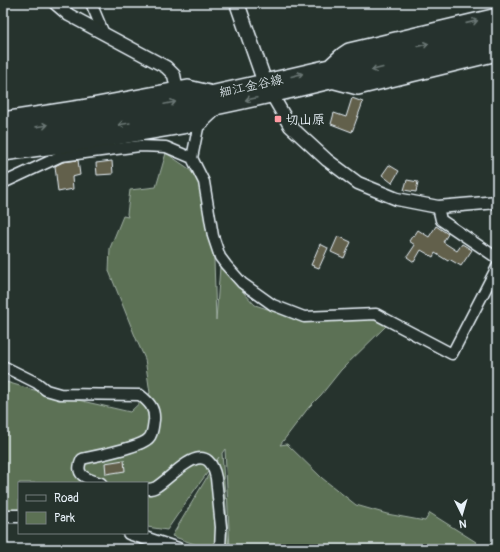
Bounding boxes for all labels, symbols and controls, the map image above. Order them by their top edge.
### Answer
one-way arrow [465,18,478,26]
one-way arrow [416,41,429,48]
one-way arrow [371,66,384,73]
street label: 細江金谷線 [218,71,286,101]
one-way arrow [290,71,303,79]
one-way arrow [245,96,258,104]
one-way arrow [163,99,176,107]
place label: 切山原 [286,112,325,128]
marker: 切山原 [273,114,283,124]
one-way arrow [117,120,130,128]
one-way arrow [35,122,48,129]
legend [18,482,148,534]
text: Road [54,491,79,506]
north arrow [442,494,482,534]
text: Park [54,511,75,526]
text: N [458,517,467,530]

